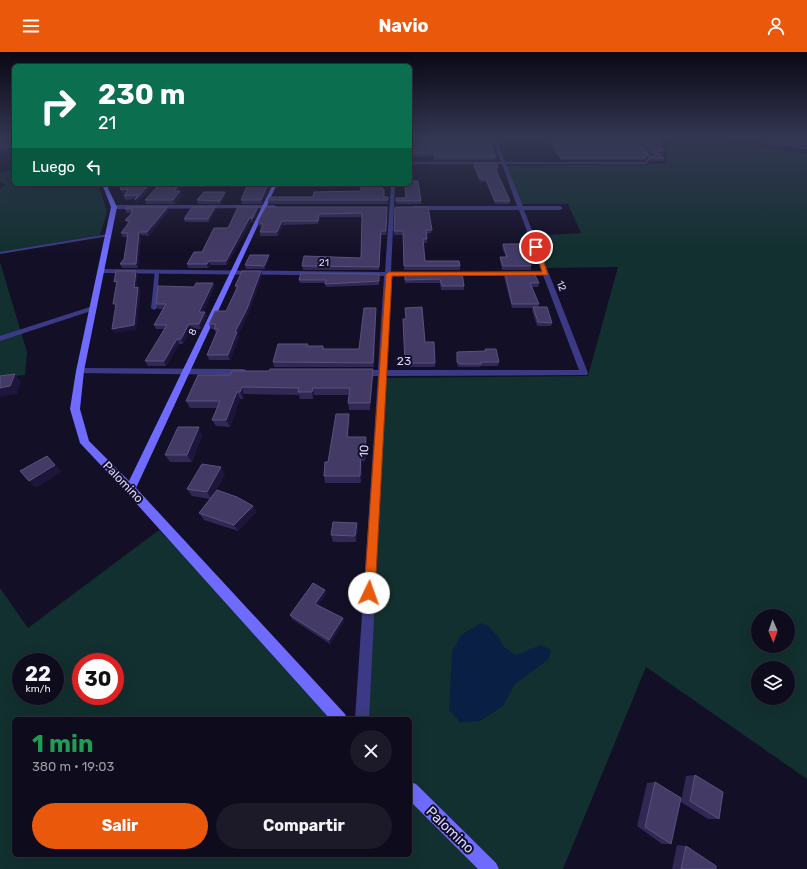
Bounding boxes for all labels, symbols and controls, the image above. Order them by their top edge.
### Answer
icon: menu [20,15,42,37]
text: Navio [378,15,429,37]
icon: person [765,15,787,37]
text: 230 m [98,78,185,111]
icon: right [32,80,84,132]
text: 21 [98,112,116,134]
icon: left [83,156,105,178]
text: Luego [32,158,75,176]
pin [519,230,553,264]
icon: arrive [525,236,547,258]
street label: 21 [319,257,329,269]
street label: 12 [554,279,568,293]
street label: 8 [186,327,200,337]
street label: 23 [397,354,411,368]
street label: 10 [357,444,371,458]
street label: Palomino [100,459,146,506]
position arrow [348,572,390,614]
north arrow [751,609,795,653]
map controls [751,609,795,705]
speed limit sign: 30 [72,653,124,705]
button: layers [751,661,795,705]
text: 22 [25,662,51,686]
text: km/h [26,683,50,695]
text: 1 min [32,730,93,758]
button: close [350,730,392,772]
text: 380 m · 19:03 [32,759,114,774]
button: Salir [32,803,208,849]
button: Compartir [216,803,392,849]
street label: Palomino [422,803,478,857]

